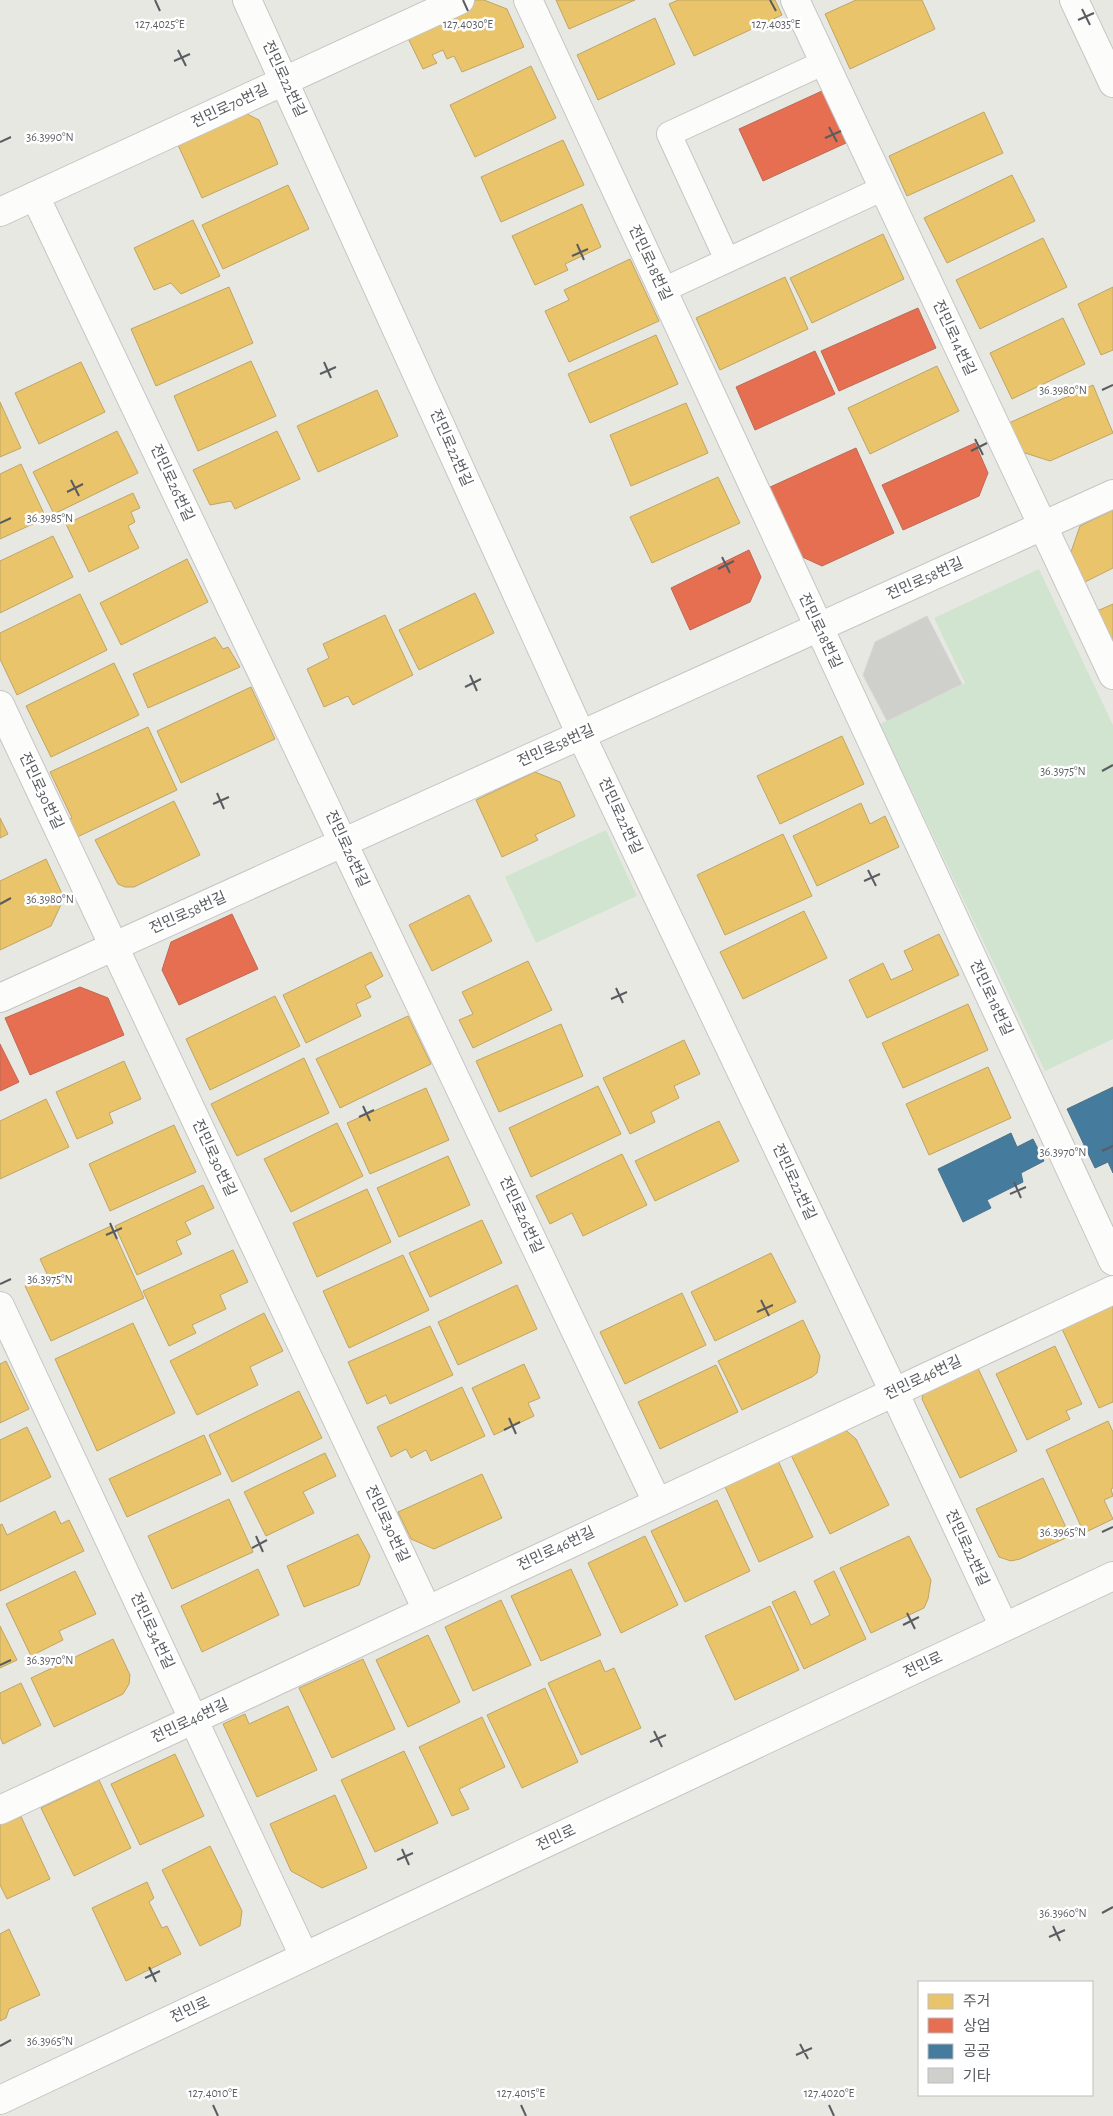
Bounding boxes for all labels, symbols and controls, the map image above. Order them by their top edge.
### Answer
text: 127.4025°E [135,18,185,30]
text: 127.4030°E [443,18,493,30]
text: 127.4035°E [752,18,801,30]
street label: 전민로22번길 [260,38,309,120]
street label: 전민로70번길 [189,81,271,130]
text: 36.3990°N [26,131,74,143]
street label: 전민로18번길 [626,223,675,303]
street label: 전민로14번길 [930,298,979,378]
text: 36.3980°N [1039,384,1087,396]
street label: 전민로22번길 [427,407,476,489]
street label: 전민로26번길 [148,442,197,524]
text: 36.3985°N [27,512,73,524]
street label: 전민로58번길 [884,554,966,603]
street label: 전민로18번길 [796,591,845,671]
street label: 전민로58번길 [515,721,597,770]
street label: 전민로30번길 [17,750,66,832]
text: 36.3975°N [1040,765,1086,777]
street label: 전민로22번길 [596,775,645,857]
street label: 전민로26번길 [323,808,372,890]
street label: 전민로58번길 [147,888,229,937]
text: 36.3980°N [26,893,74,905]
street label: 전민로18번길 [967,958,1016,1038]
street label: 전민로30번길 [190,1117,239,1199]
street label: 전민로22번길 [770,1141,819,1223]
text: 36.3970°N [1040,1146,1086,1158]
street label: 전민로26번길 [497,1174,546,1256]
text: 36.3975°N [27,1273,73,1285]
street label: 전민로46번길 [882,1353,964,1402]
street label: 전민로30번길 [363,1483,412,1565]
street label: 전민로22번길 [943,1507,992,1589]
street label: 전민로46번길 [515,1524,597,1573]
text: 36.3965°N [1040,1526,1086,1538]
street label: 전민로34번길 [128,1590,177,1672]
street label: 전민로 [901,1649,945,1681]
text: 36.3970°N [27,1654,73,1666]
street label: 전민로46번길 [149,1696,231,1745]
street label: 전민로 [534,1822,578,1854]
text: 36.3960°N [1039,1907,1087,1919]
legend [918,1981,1093,2096]
text: 주거 [963,1993,991,2009]
street label: 전민로 [168,1994,212,2026]
text: 상업 [963,2018,991,2034]
text: 36.3965°N [27,2035,73,2047]
text: 공공 [963,2044,991,2059]
text: 기타 [963,2068,991,2084]
text: 127.4010°E [188,2087,238,2099]
text: 127.4015°E [497,2087,545,2099]
text: 127.4020°E [804,2087,854,2099]

